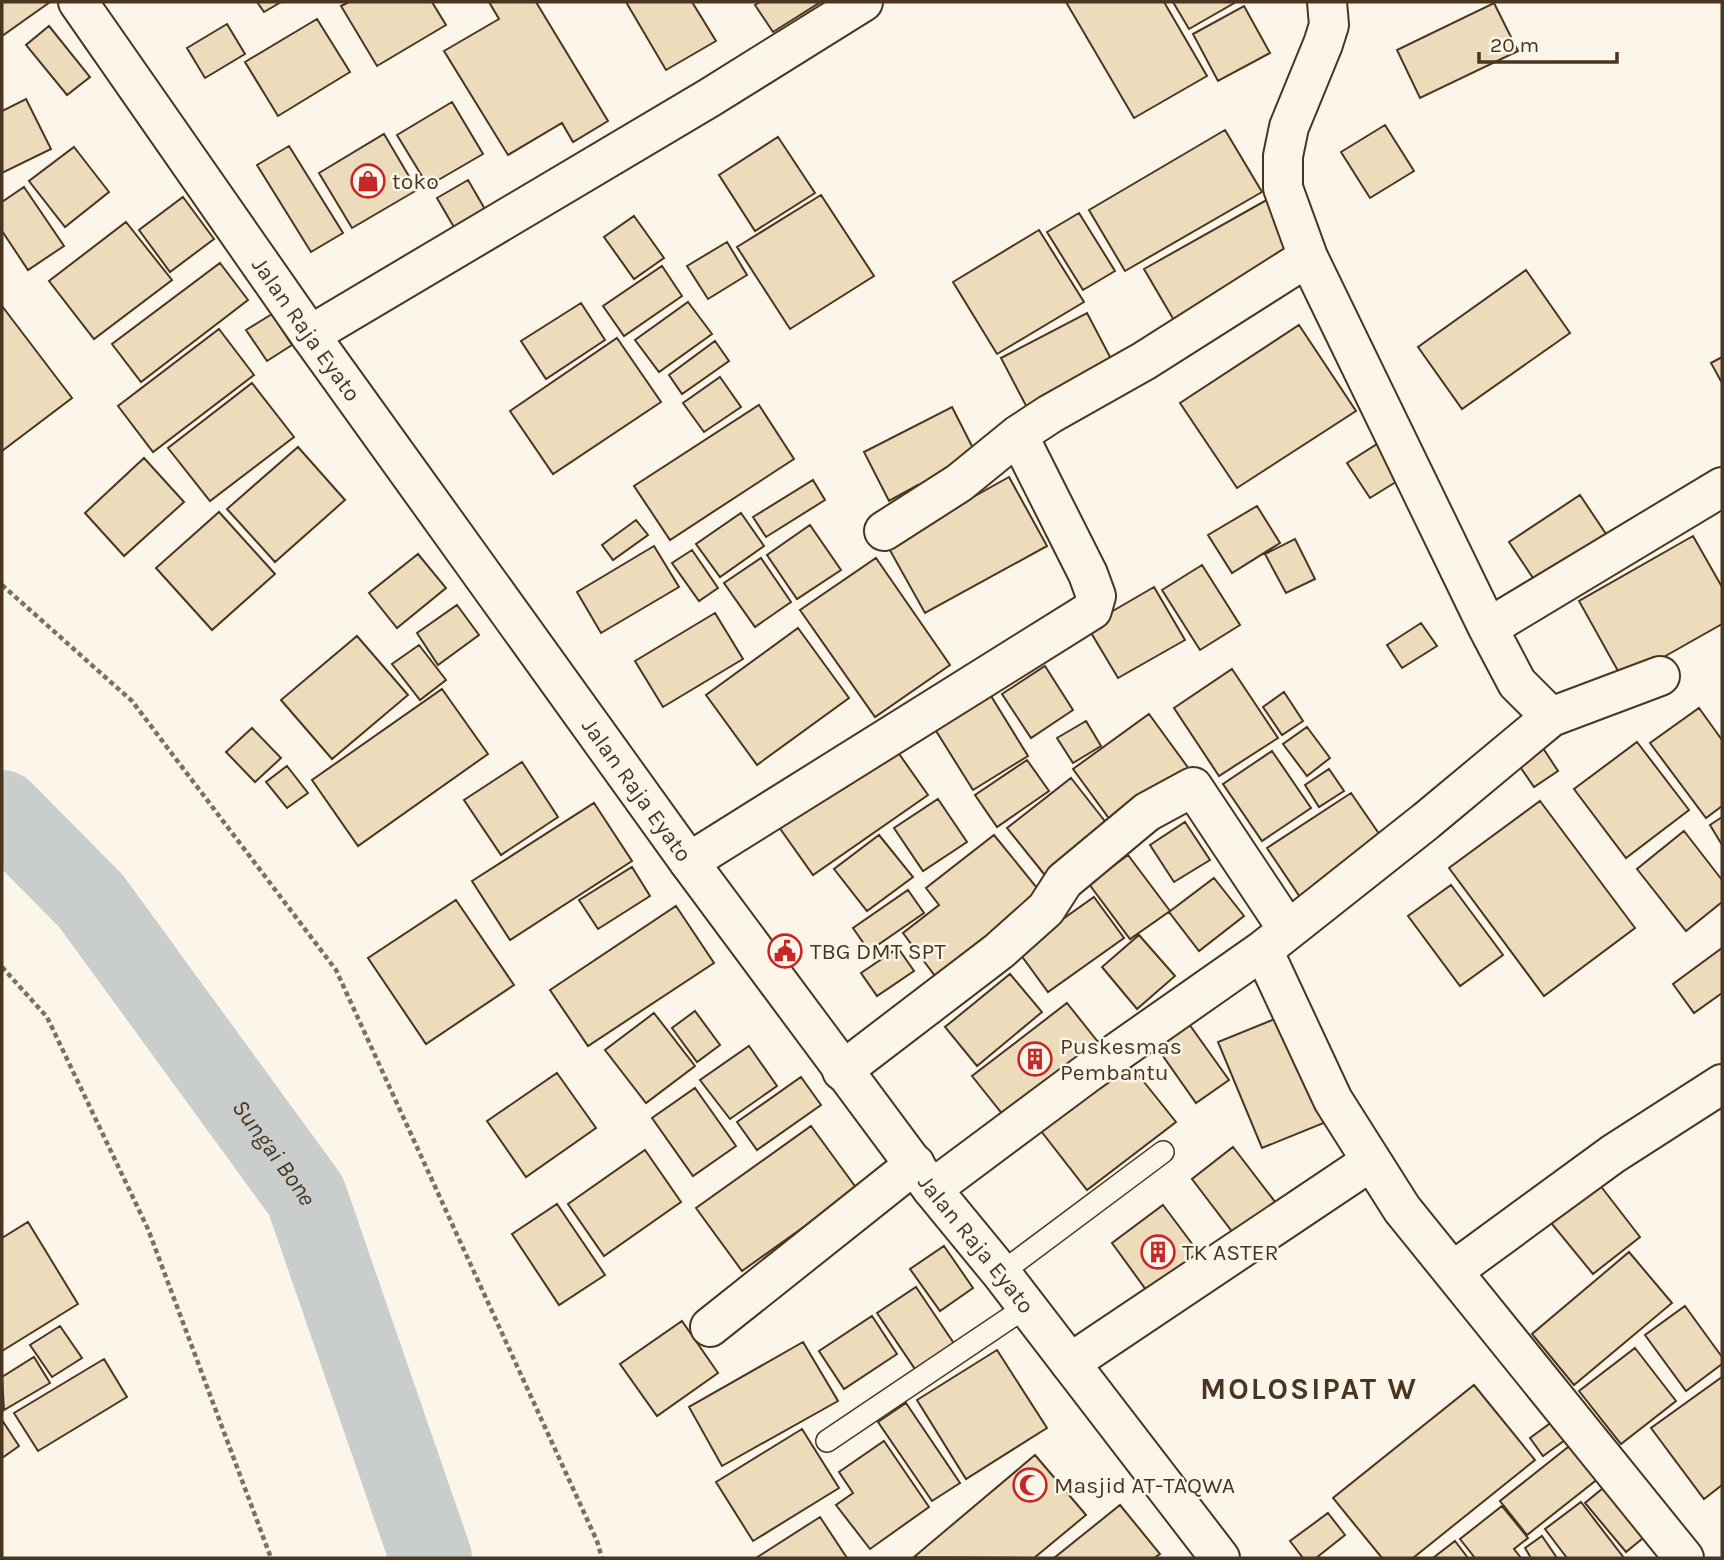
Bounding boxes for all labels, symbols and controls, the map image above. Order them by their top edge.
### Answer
scale bar [1479,21,1617,65]
text: 20 m [1490,33,1539,57]
shop icon: toko [349,162,387,200]
place label: toko [392,168,439,195]
street label: Jalan Raja Eyato [246,252,366,407]
street label: Jalan Raja Eyato [576,713,697,867]
public building icon: TBG DMT SPT [766,932,804,970]
place label: TBG DMT SPT [810,938,946,965]
place label: Puskesmas Pembantu [1060,1033,1182,1086]
building icon: Puskesmas Pembantu [1016,1040,1054,1078]
water label: Sungai Bone [226,1094,322,1209]
street label: Jalan Raja Eyato [912,1170,1040,1319]
building icon: TK ASTER [1139,1233,1177,1271]
place label: TK ASTER [1182,1239,1279,1266]
district label: MOLOSIPAT W [1200,1371,1418,1407]
mosque icon: Masjid AT-TAQWA [1011,1466,1049,1504]
place label: Masjid AT-TAQWA [1054,1472,1235,1499]

